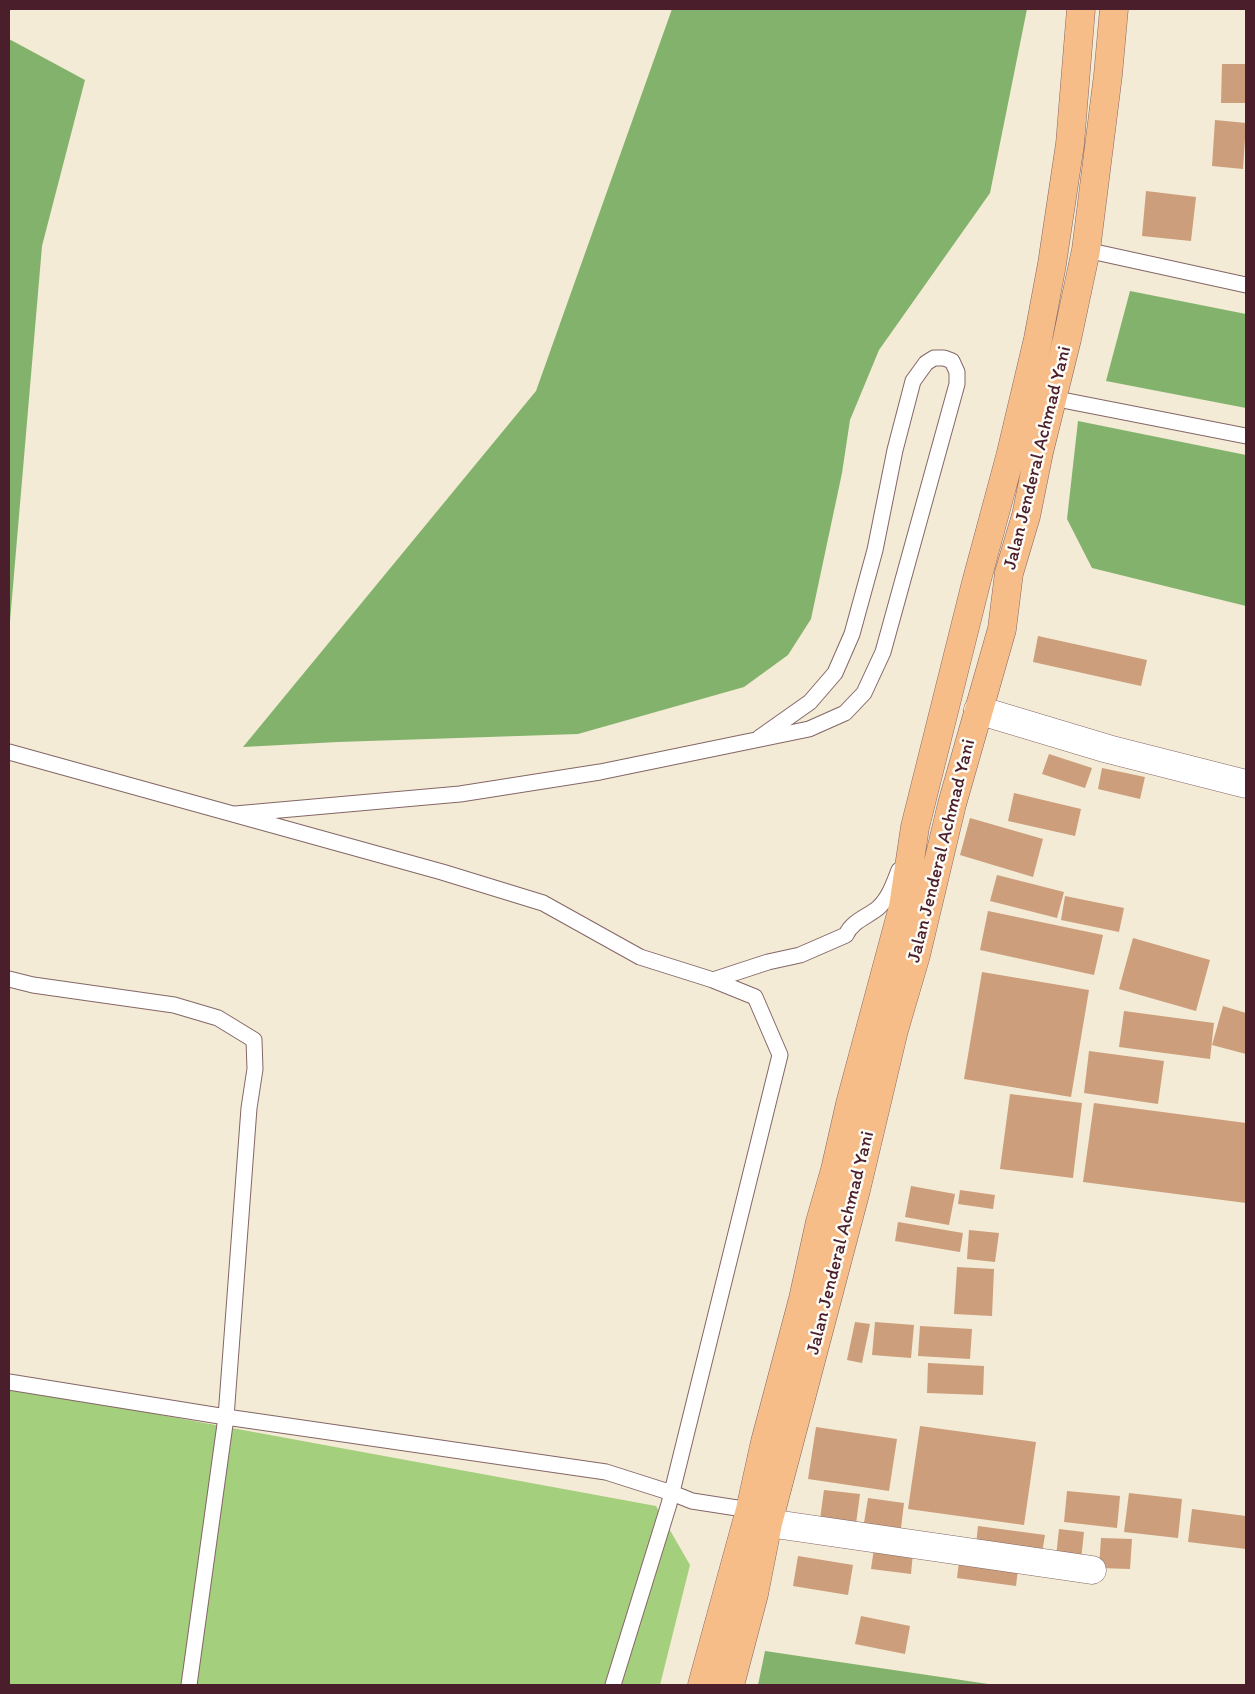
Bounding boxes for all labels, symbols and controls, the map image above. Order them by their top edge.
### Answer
street label: Jalan Jenderal Achmad Yani [999,344,1077,572]
street label: Jalan Jenderal Achmad Yani [903,737,981,965]
street label: Jalan Jenderal Achmad Yani [802,1129,880,1357]

